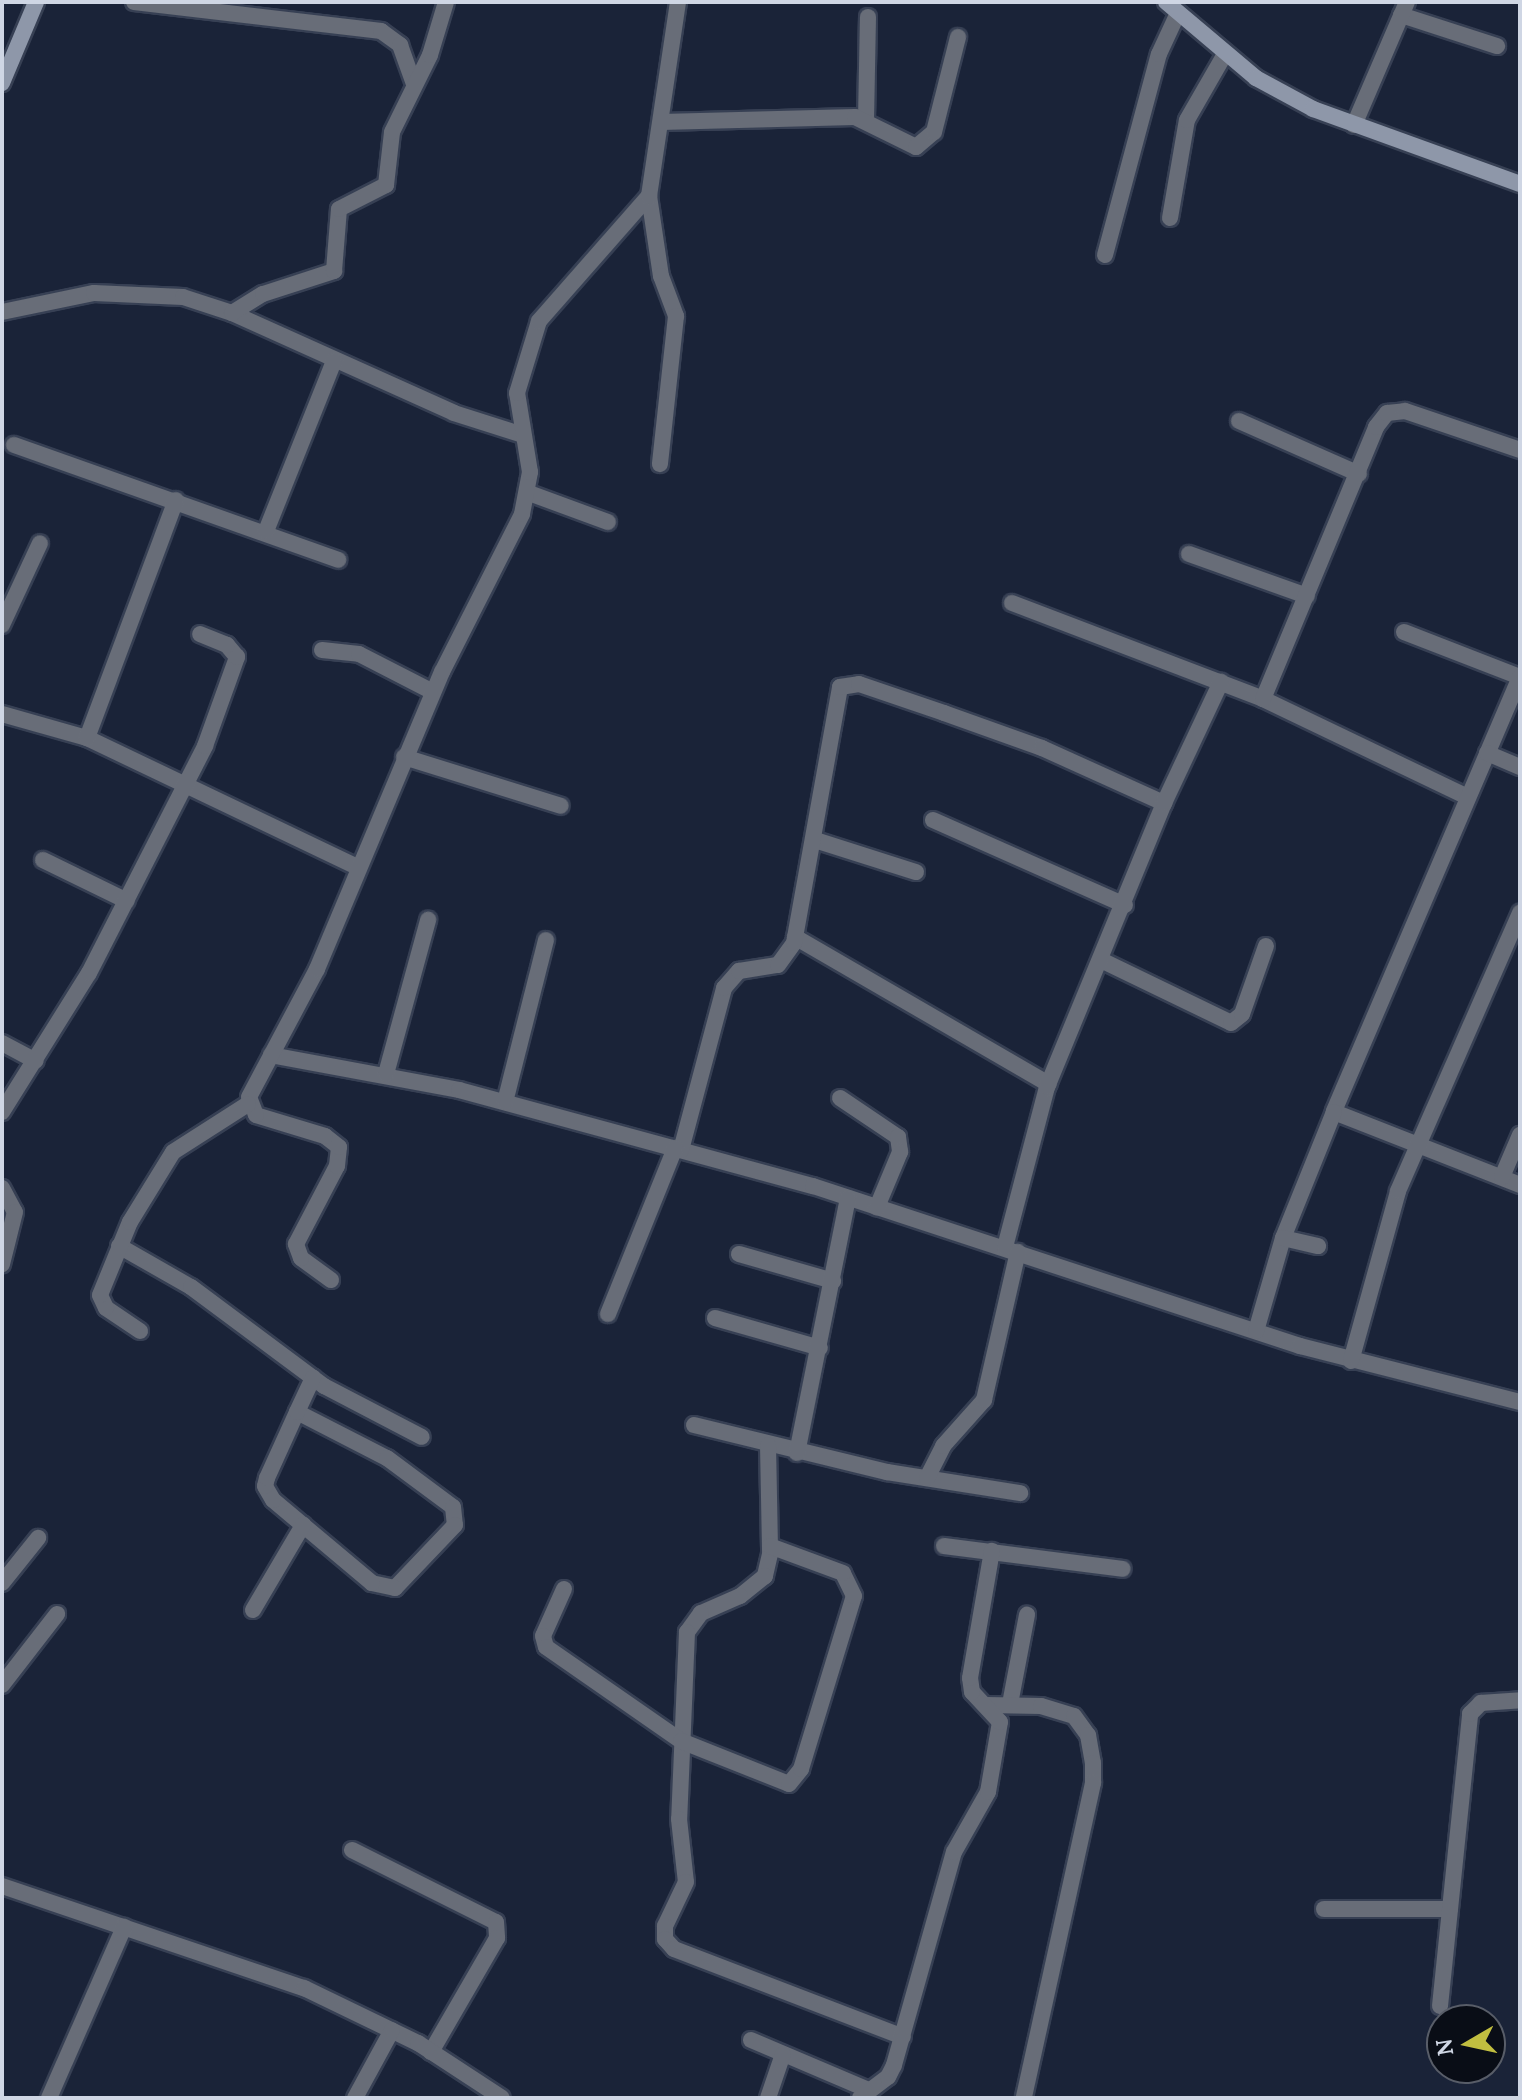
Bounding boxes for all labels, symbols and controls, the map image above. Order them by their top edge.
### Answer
north arrow [1426,2004,1506,2084]
text: N [1429,2037,1459,2058]

